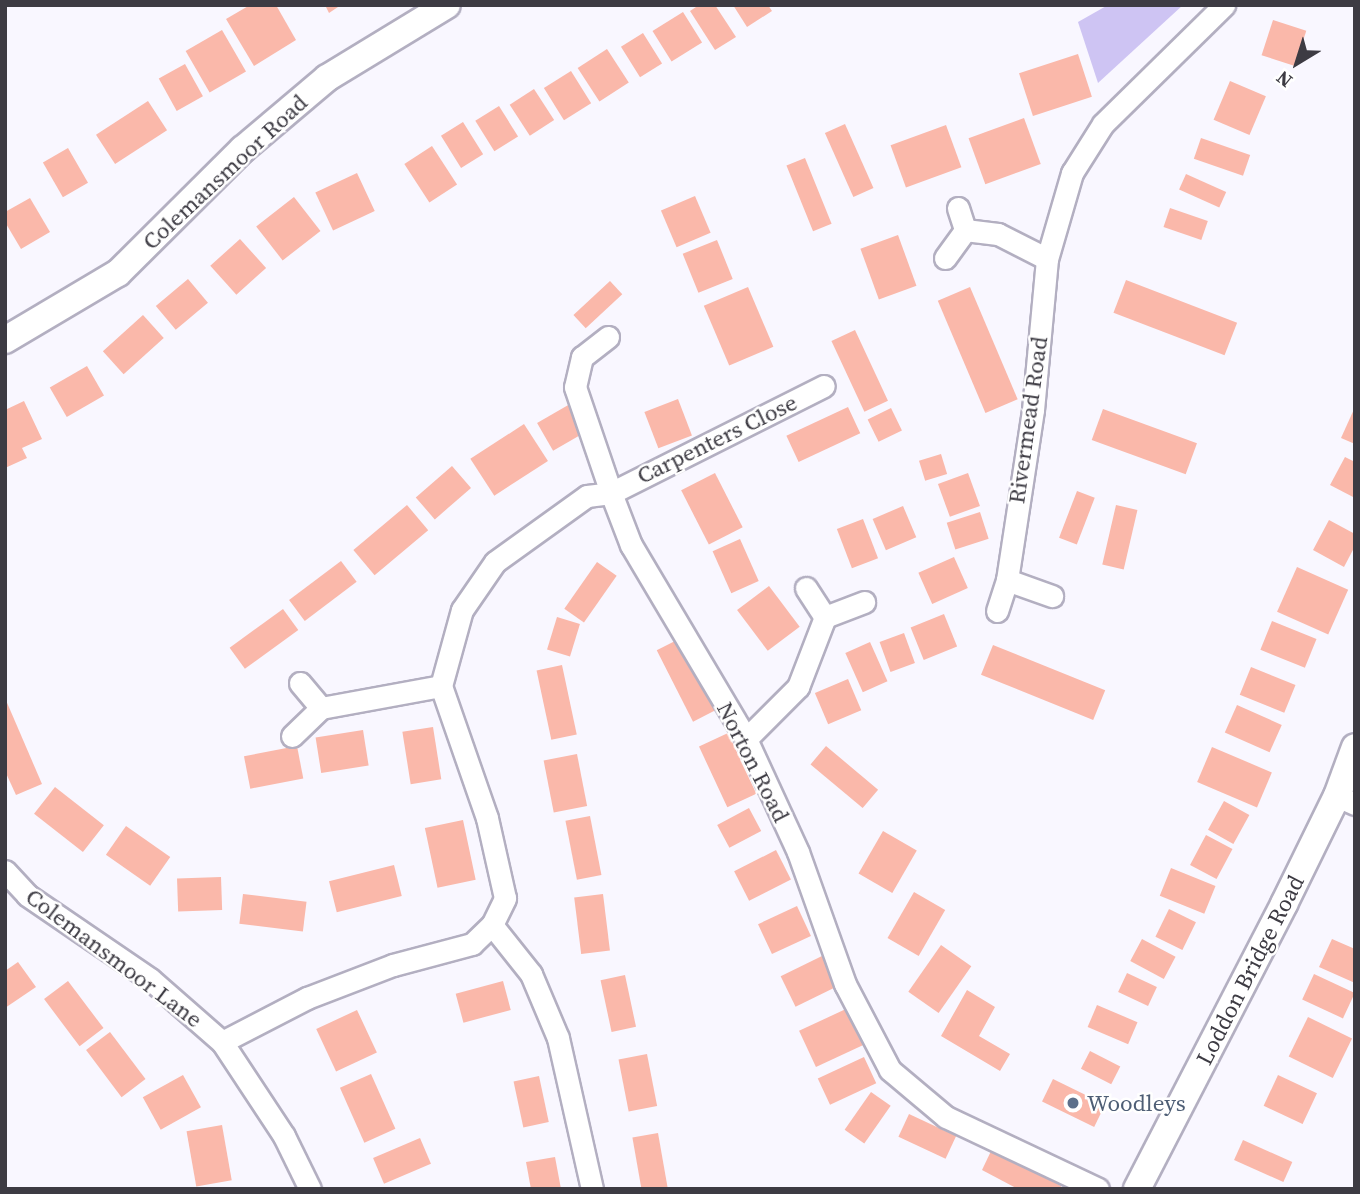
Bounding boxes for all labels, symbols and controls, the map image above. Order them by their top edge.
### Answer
north arrow [1262,28,1332,98]
text: N [1271,65,1298,94]
street label: Colemansmoor Road [137,89,313,255]
street label: Rivermead Road [1003,335,1053,505]
street label: Carpenters Close [633,388,801,490]
street label: Norton Road [711,697,795,827]
street label: Loddon Bridge Road [1190,871,1310,1069]
street label: Colemansmoor Lane [20,883,208,1033]
place label: Woodleys [1087,1089,1186,1117]
marker: Woodleys [1065,1095,1081,1111]

